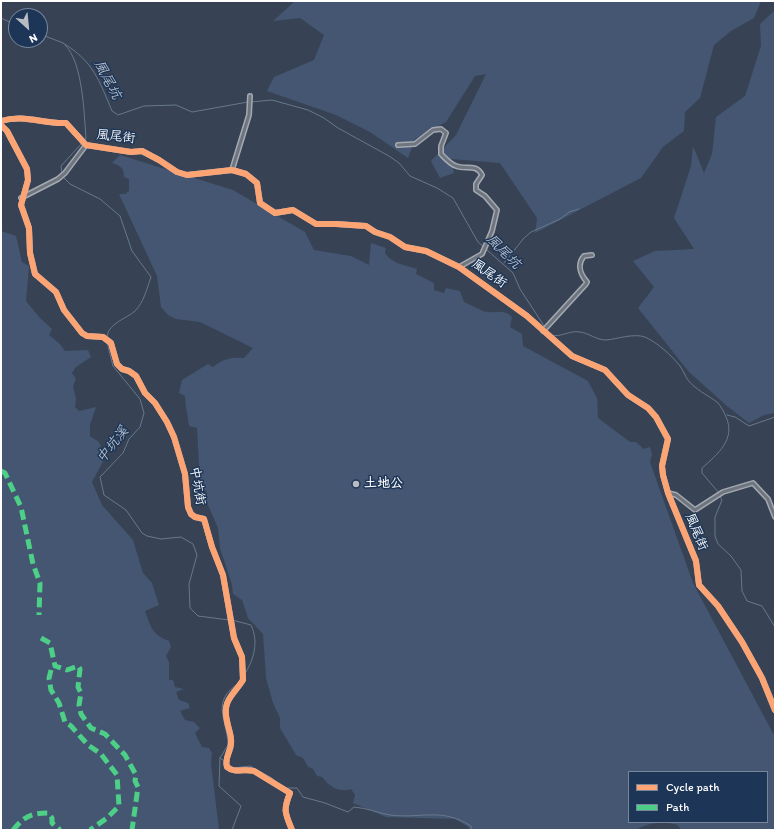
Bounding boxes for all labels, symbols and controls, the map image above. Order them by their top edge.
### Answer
north arrow [8,8,48,48]
text: N [27,31,39,46]
water label: 風尾坑 [90,58,124,102]
street label: 風尾街 [96,127,136,147]
water label: 風尾坑 [482,231,524,273]
street label: 風尾街 [469,256,509,292]
water label: 中坑溪 [93,423,133,467]
street label: 中坑街 [186,465,208,507]
place label: 土地公 [364,476,403,492]
marker: 土地公 [351,479,361,489]
street label: 風尾街 [681,511,711,553]
legend [628,771,768,823]
text: Cycle path [666,780,720,794]
text: Path [666,800,689,814]

